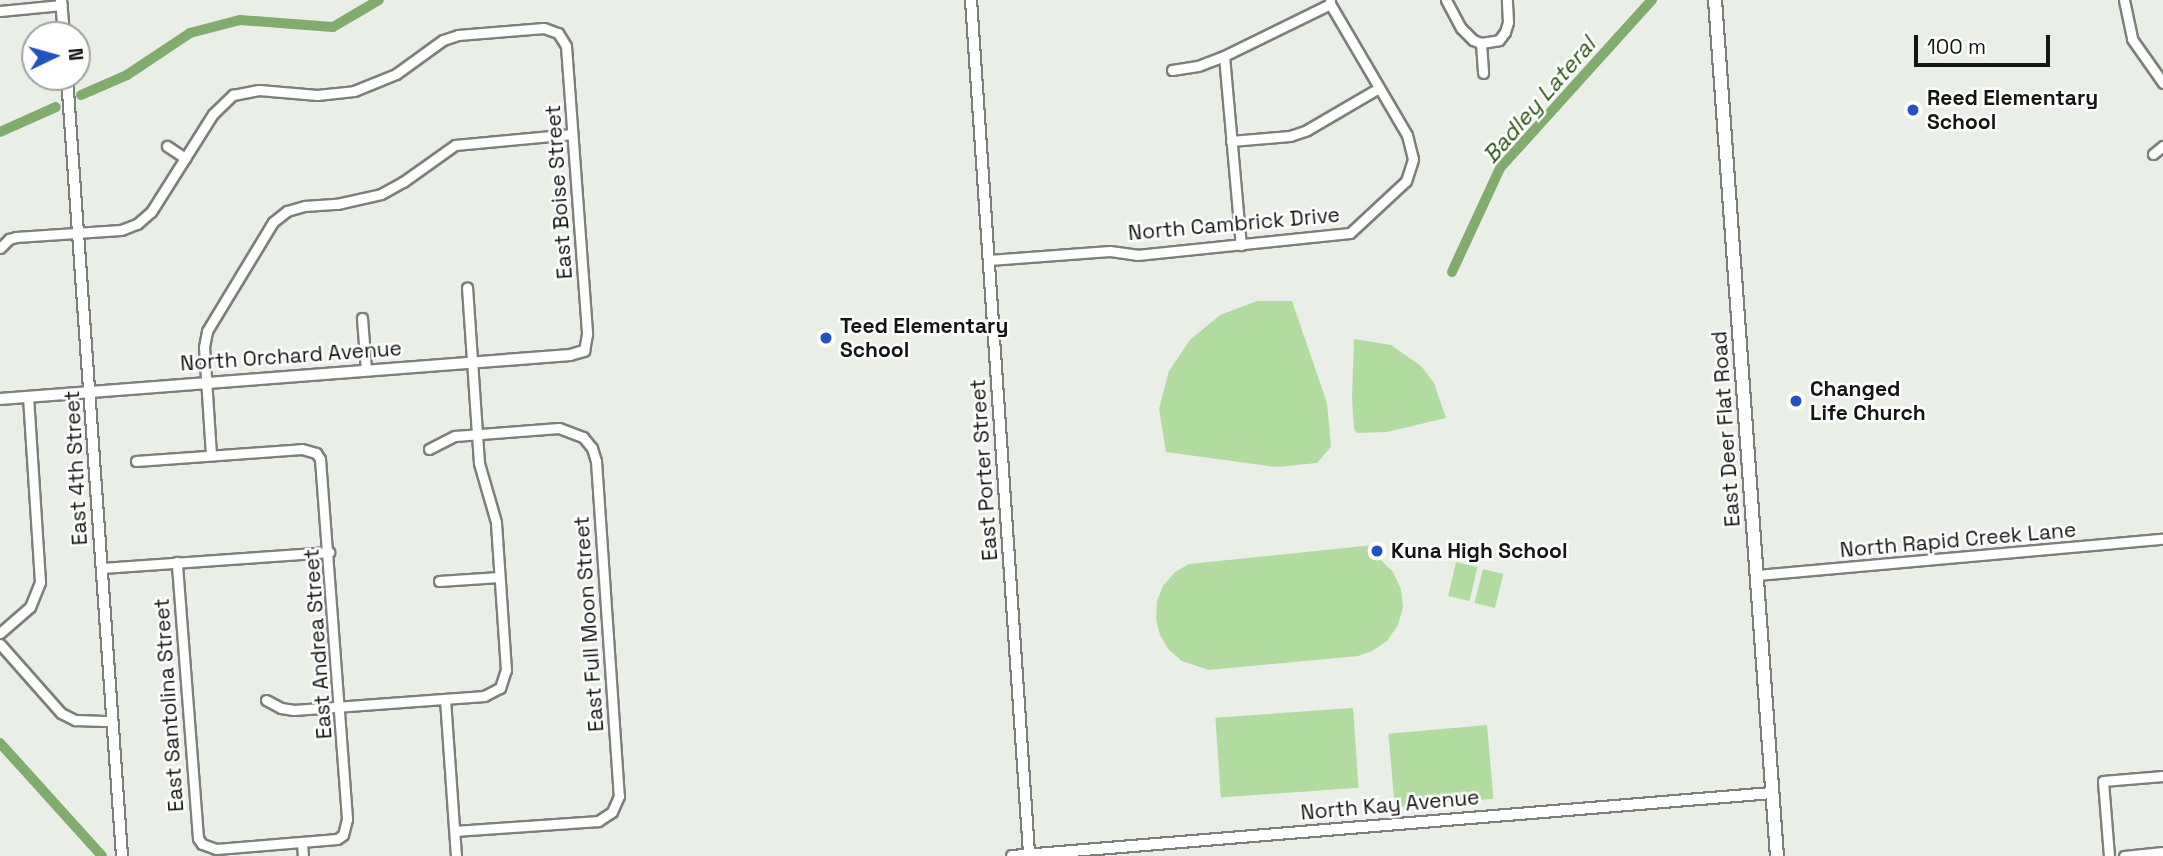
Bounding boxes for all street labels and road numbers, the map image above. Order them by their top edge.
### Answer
street label: East Boise Street [540,104,578,280]
street label: North Cambrick Drive [1127,202,1341,246]
street label: East Deer Flat Road [1707,330,1745,528]
street label: North Orchard Avenue [179,336,403,376]
street label: East Porter Street [965,378,1003,562]
street label: East 4th Street [59,390,93,546]
street label: East Full Moon Street [569,515,609,733]
street label: North Rapid Creek Lane [1839,517,2077,563]
street label: East Andrea Street [299,548,337,740]
street label: East Santolina Street [149,597,189,813]
street label: North Kay Avenue [1299,785,1481,825]

